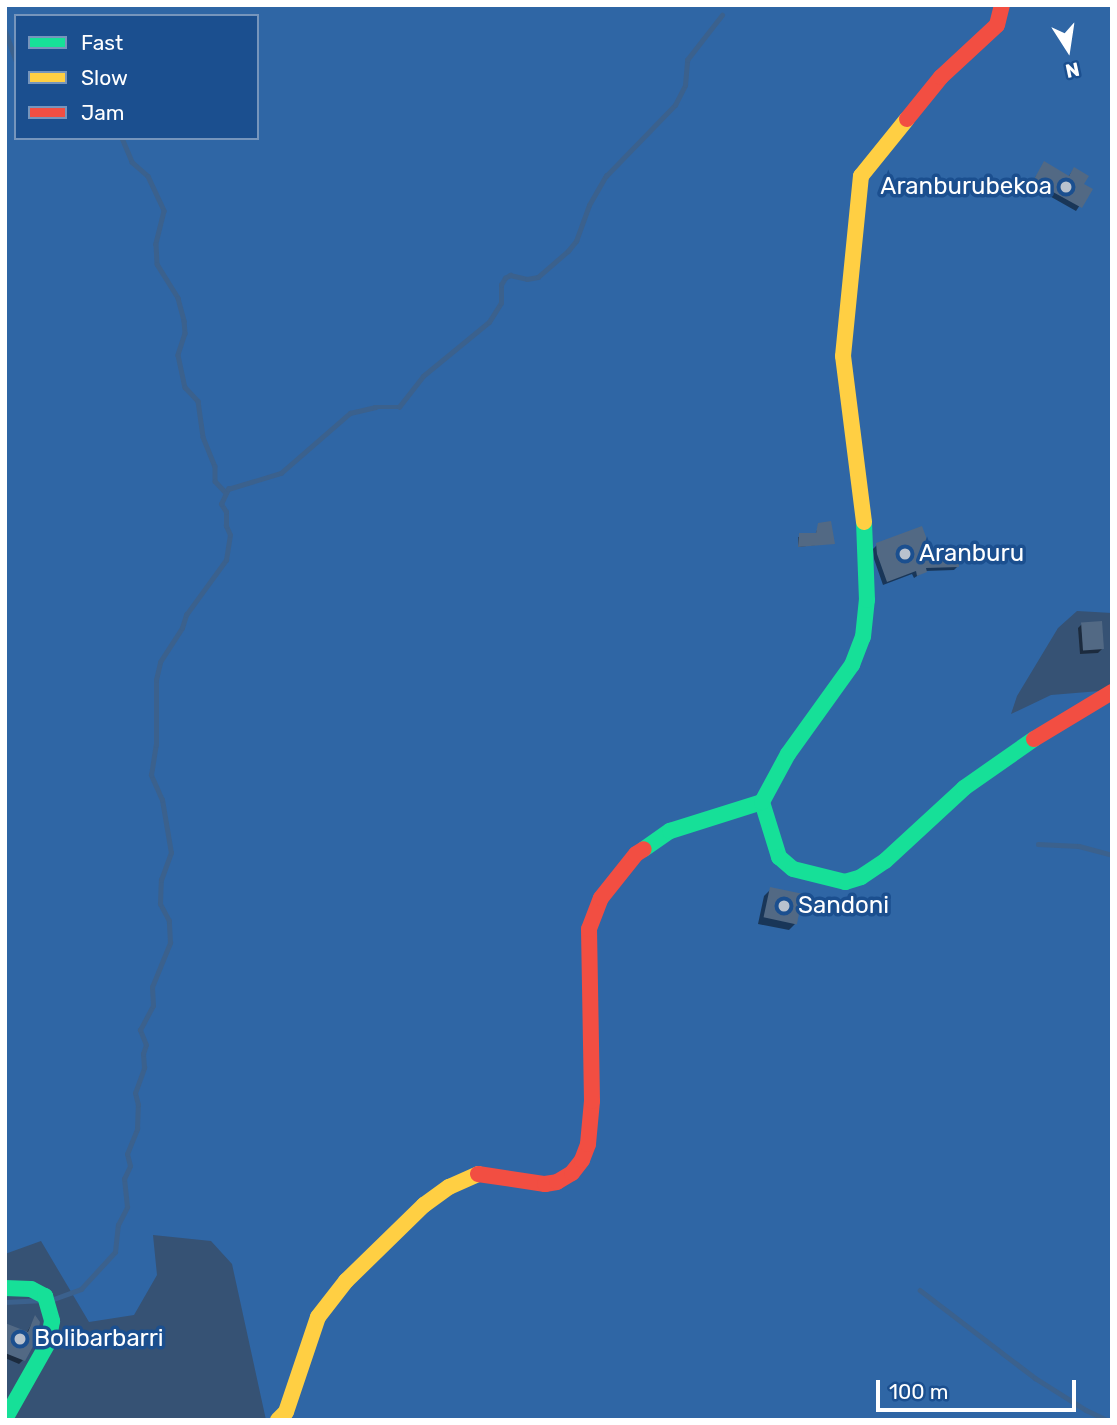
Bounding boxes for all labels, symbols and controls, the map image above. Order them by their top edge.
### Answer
legend [14,14,259,140]
north arrow [1033,14,1103,84]
text: Fast [81,30,123,55]
text: N [1063,57,1082,83]
text: Slow [81,65,128,90]
text: Jam [81,100,125,125]
place label: Aranburubekoa [880,173,1052,201]
marker: Aranburubekoa [1058,179,1074,195]
place label: Aranburu [919,540,1024,568]
marker: Aranburu [897,546,913,562]
place label: Sandoni [798,892,889,920]
marker: Sandoni [776,898,792,914]
place label: Bolibarbarri [34,1325,164,1353]
marker: Bolibarbarri [12,1331,28,1347]
scale bar [879,1366,1078,1410]
text: 100 m [889,1379,948,1404]

